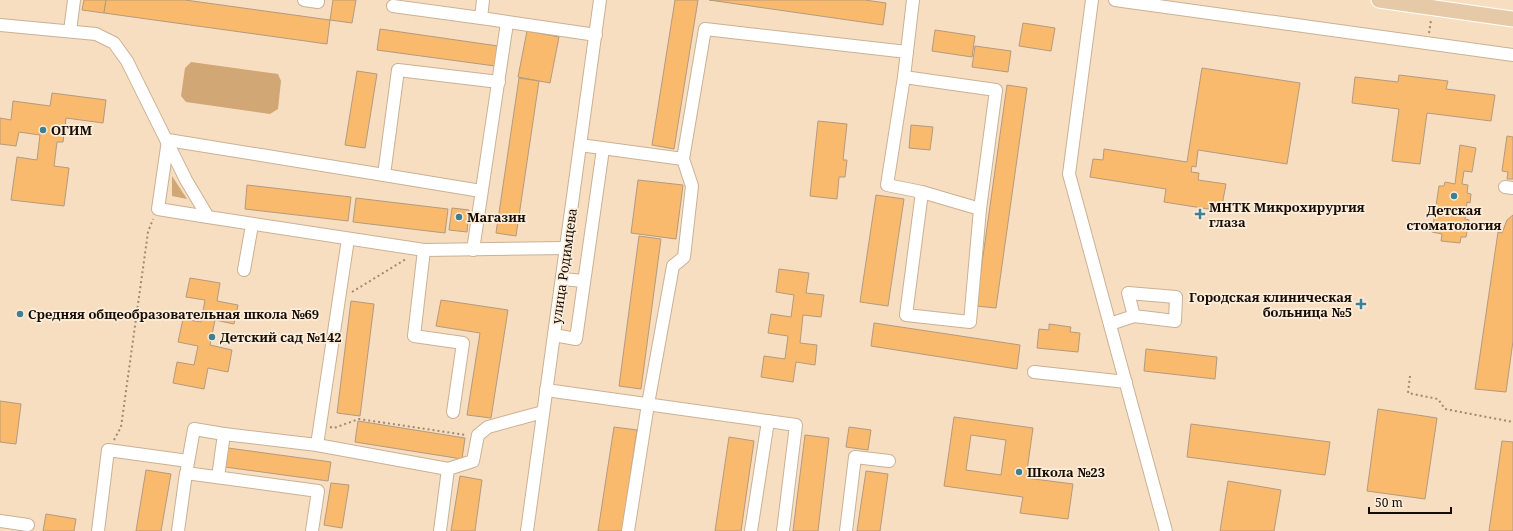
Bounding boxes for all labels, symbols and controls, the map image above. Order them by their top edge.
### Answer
place label: ОГИМ [51,121,92,139]
marker: ОГИМ [38,125,48,135]
marker: Детская стоматология [1449,191,1459,201]
place label: МНТК Микрохирургия глаза [1209,198,1365,231]
place label: Детская стоматология [1406,201,1502,234]
street label: улица Родимцева [547,207,581,325]
place label: Магазин [467,208,526,226]
marker: МНТК Микрохирургия глаза [1194,208,1206,220]
marker: Магазин [454,212,464,222]
place label: Городская клиническая больница №5 [1189,288,1352,321]
marker: Городская клиническая больница №5 [1355,298,1367,310]
place label: Средняя общеобразовательная школа №69 [28,305,319,323]
marker: Средняя общеобразовательная школа №69 [15,309,25,319]
place label: Детский сад №142 [220,328,342,346]
marker: Детский сад №142 [207,332,217,342]
place label: Школа №23 [1027,463,1105,481]
marker: Школа №23 [1014,467,1024,477]
scale bar [1369,489,1451,515]
text: 50 m [1375,494,1403,511]

